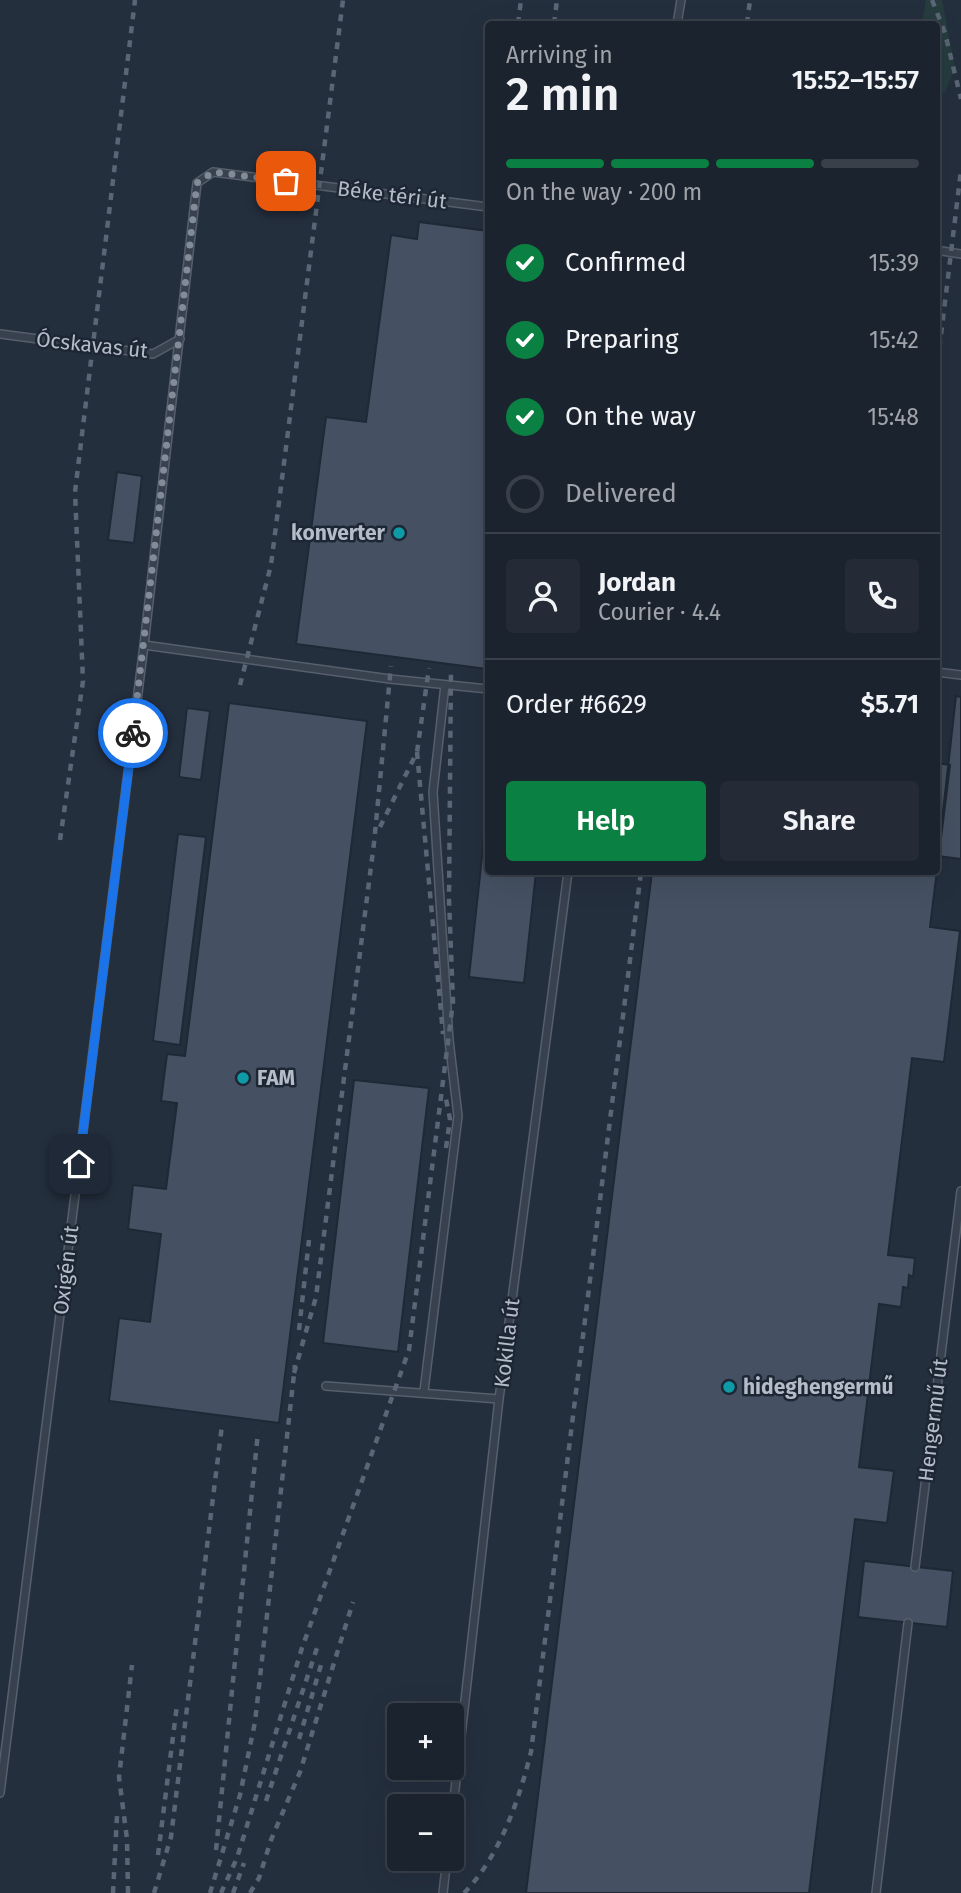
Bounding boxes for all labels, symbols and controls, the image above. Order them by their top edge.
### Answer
text: Arriving in [506,41,613,69]
text: 15:52–15:57 [792,65,919,96]
text: 2 min [506,67,619,122]
pin [256,151,316,211]
icon: bag [267,162,305,200]
street label: Béke téri út [336,175,449,215]
text: On the way · 200 m [506,178,702,206]
icon: check [506,244,544,282]
text: Confirmed [565,247,686,278]
text: 15:39 [869,249,919,277]
icon: check [506,321,544,359]
text: Preparing [565,324,678,355]
street label: Ócskavas út [35,326,150,364]
text: 15:42 [869,326,919,354]
icon: check [506,398,544,436]
text: On the way [565,401,696,432]
text: 15:48 [867,403,919,431]
text: Delivered [565,478,677,509]
place label: konverter [291,520,386,546]
marker: konverter [391,525,407,541]
button: person [506,559,580,633]
button: phone [845,559,919,633]
text: Jordan [598,567,676,598]
text: Courier · 4.4 [598,598,721,626]
text: Order #6629 [506,689,647,720]
text: $5.71 [861,689,919,720]
courier [98,698,168,768]
icon: bike [114,714,152,752]
button: Help [506,781,706,861]
button: Share [720,781,919,861]
place label: FAM [257,1065,295,1091]
marker: FAM [235,1070,251,1086]
pin [49,1134,109,1194]
icon: home [60,1145,98,1183]
street label: Oxigén út [48,1223,84,1316]
street label: Kokilla út [489,1296,525,1389]
street label: Hengermű út [913,1357,953,1483]
place label: hideghengermű [743,1374,894,1400]
marker: hideghengermű [721,1379,737,1395]
map controls [387,1703,464,1871]
button: + [387,1703,464,1780]
button: − [387,1794,464,1871]

